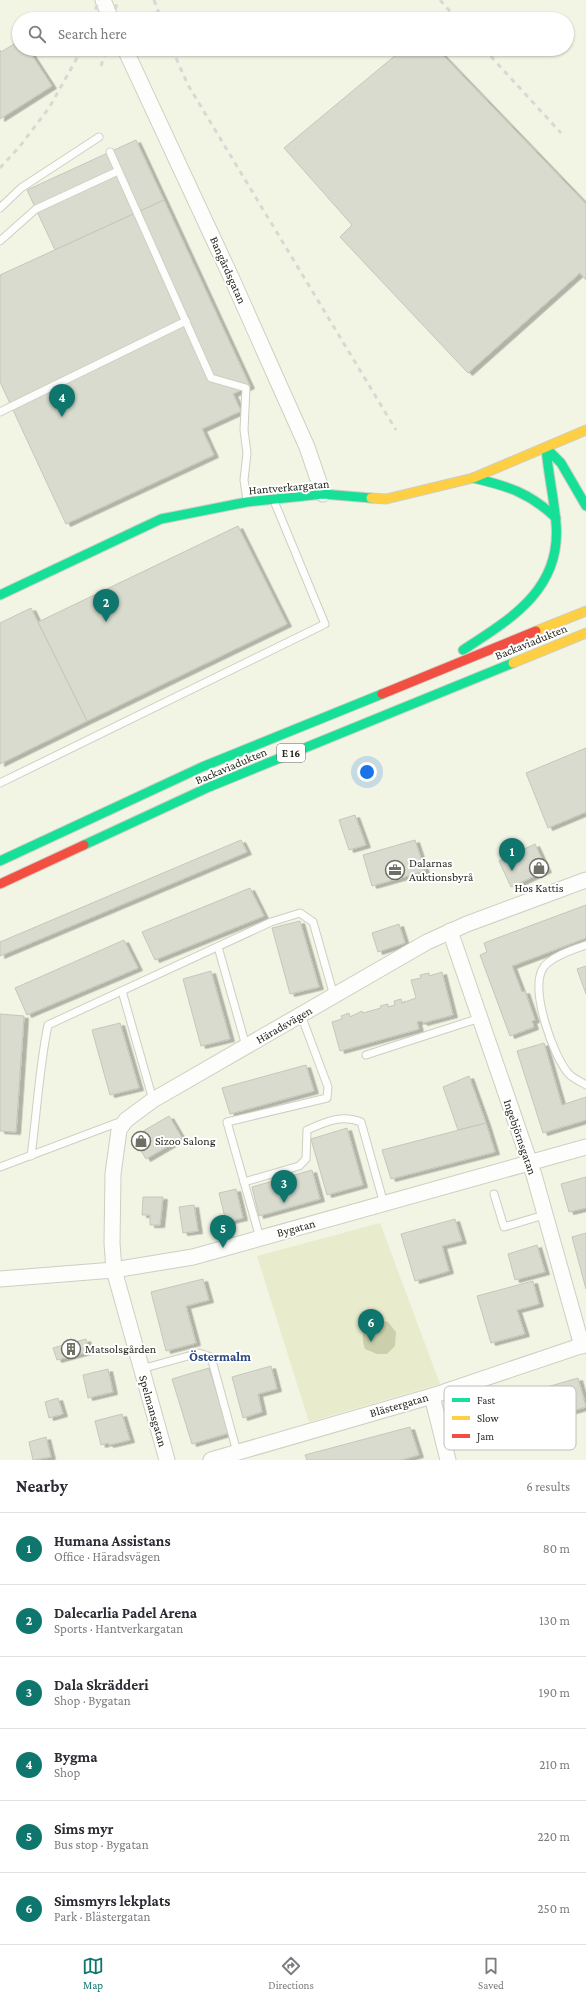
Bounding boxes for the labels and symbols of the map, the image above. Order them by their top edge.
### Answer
street label: Bangårdsgatan [207,234,249,306]
pin: 4 [49,384,75,417]
street label: Hantverkargatan [248,476,331,498]
pin: 2 [93,589,119,622]
street label: Backaviadukten [493,621,570,663]
street label: Backaviadukten [193,744,269,787]
road number: E 16 [277,744,305,762]
your location [357,762,377,782]
pin: 1 [499,838,525,871]
place label: Dalarnas Auktionsbyrå [409,856,474,884]
shop icon: Hos Kattis [528,857,550,879]
office icon: Dalarnas Auktionsbyrå [384,859,406,881]
place label: Hos Kattis [515,881,564,895]
street label: Häradsvägen [253,1003,315,1047]
street label: Ingebjörnsgatan [501,1097,540,1177]
shop icon: Sizoo Salong [130,1130,152,1152]
place label: Sizoo Salong [155,1134,216,1148]
pin: 3 [271,1170,297,1203]
pin: 5 [210,1215,236,1248]
street label: Bygatan [275,1216,317,1240]
pin: 6 [358,1309,384,1342]
building icon: Matsolsgården [60,1338,82,1360]
place label: Matsolsgården [85,1342,157,1356]
district label: Östermalm [189,1349,251,1364]
street label: Spelmansgatan [136,1374,170,1449]
legend [444,1386,576,1450]
street label: Blästergatan [368,1390,430,1420]
text: Fast [477,1394,496,1406]
text: Slow [477,1412,499,1424]
text: Jam [476,1430,494,1443]

